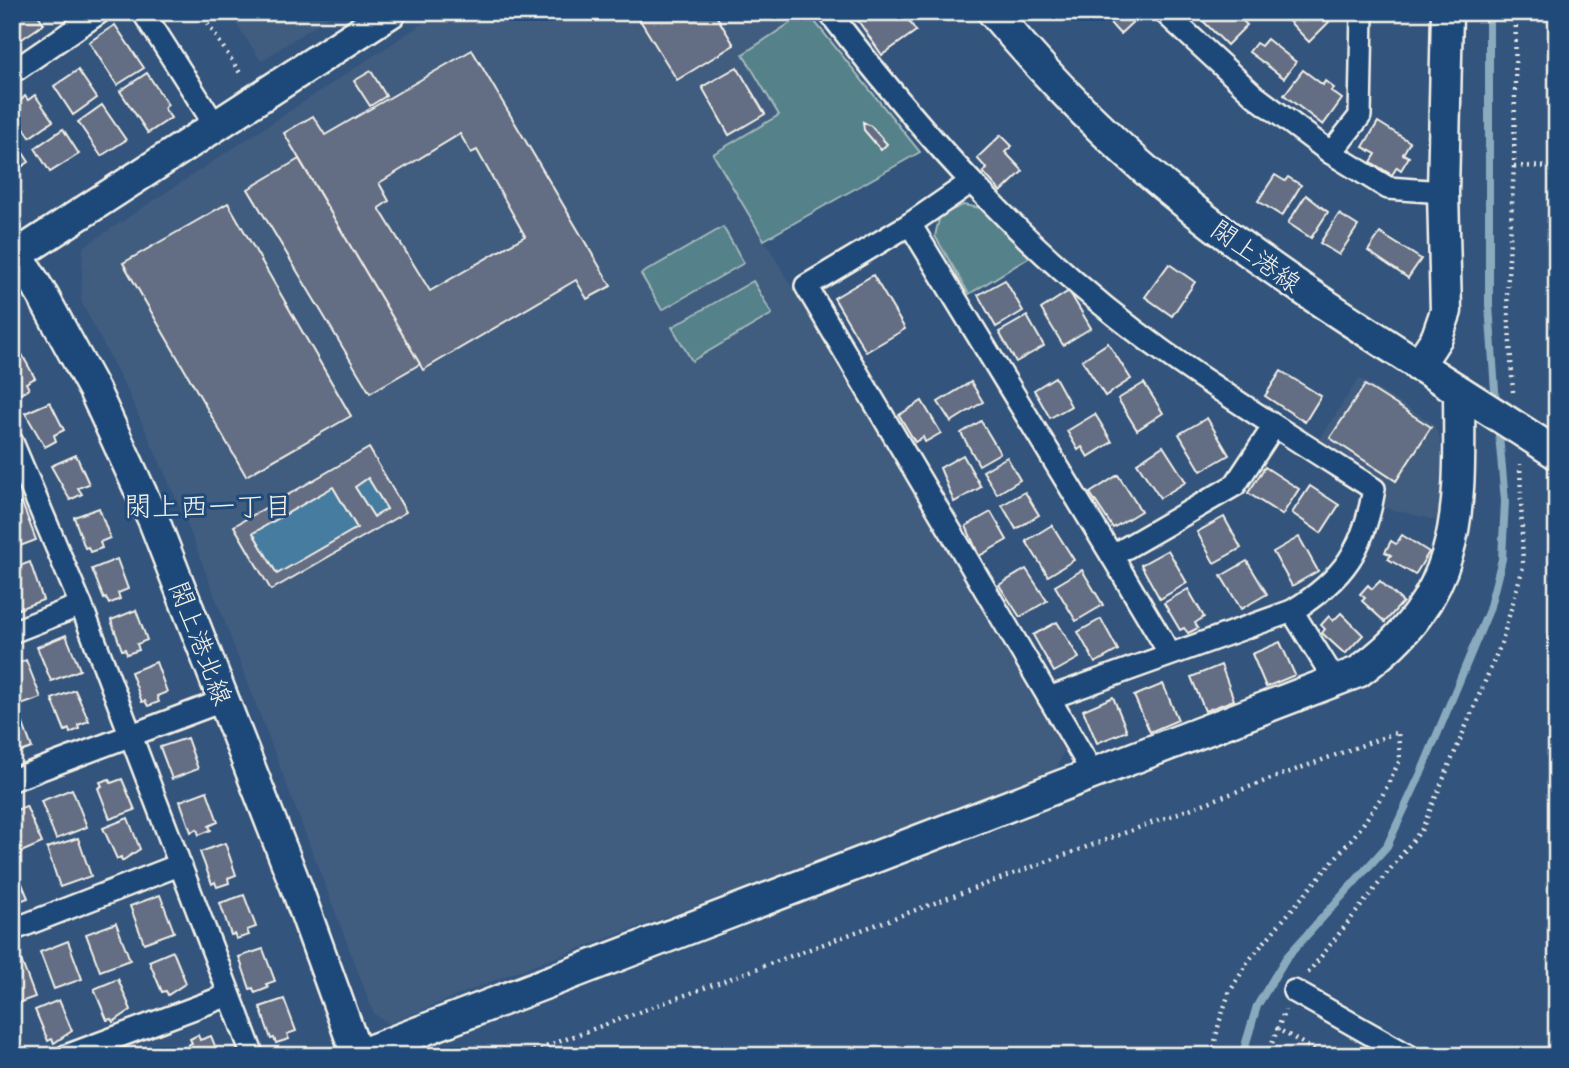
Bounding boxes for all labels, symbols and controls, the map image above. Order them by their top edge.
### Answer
street label: 閖上港線 [1200,207,1312,305]
district label: 閖上西一丁目 [124,482,292,531]
street label: 閖上港北線 [156,574,246,712]

